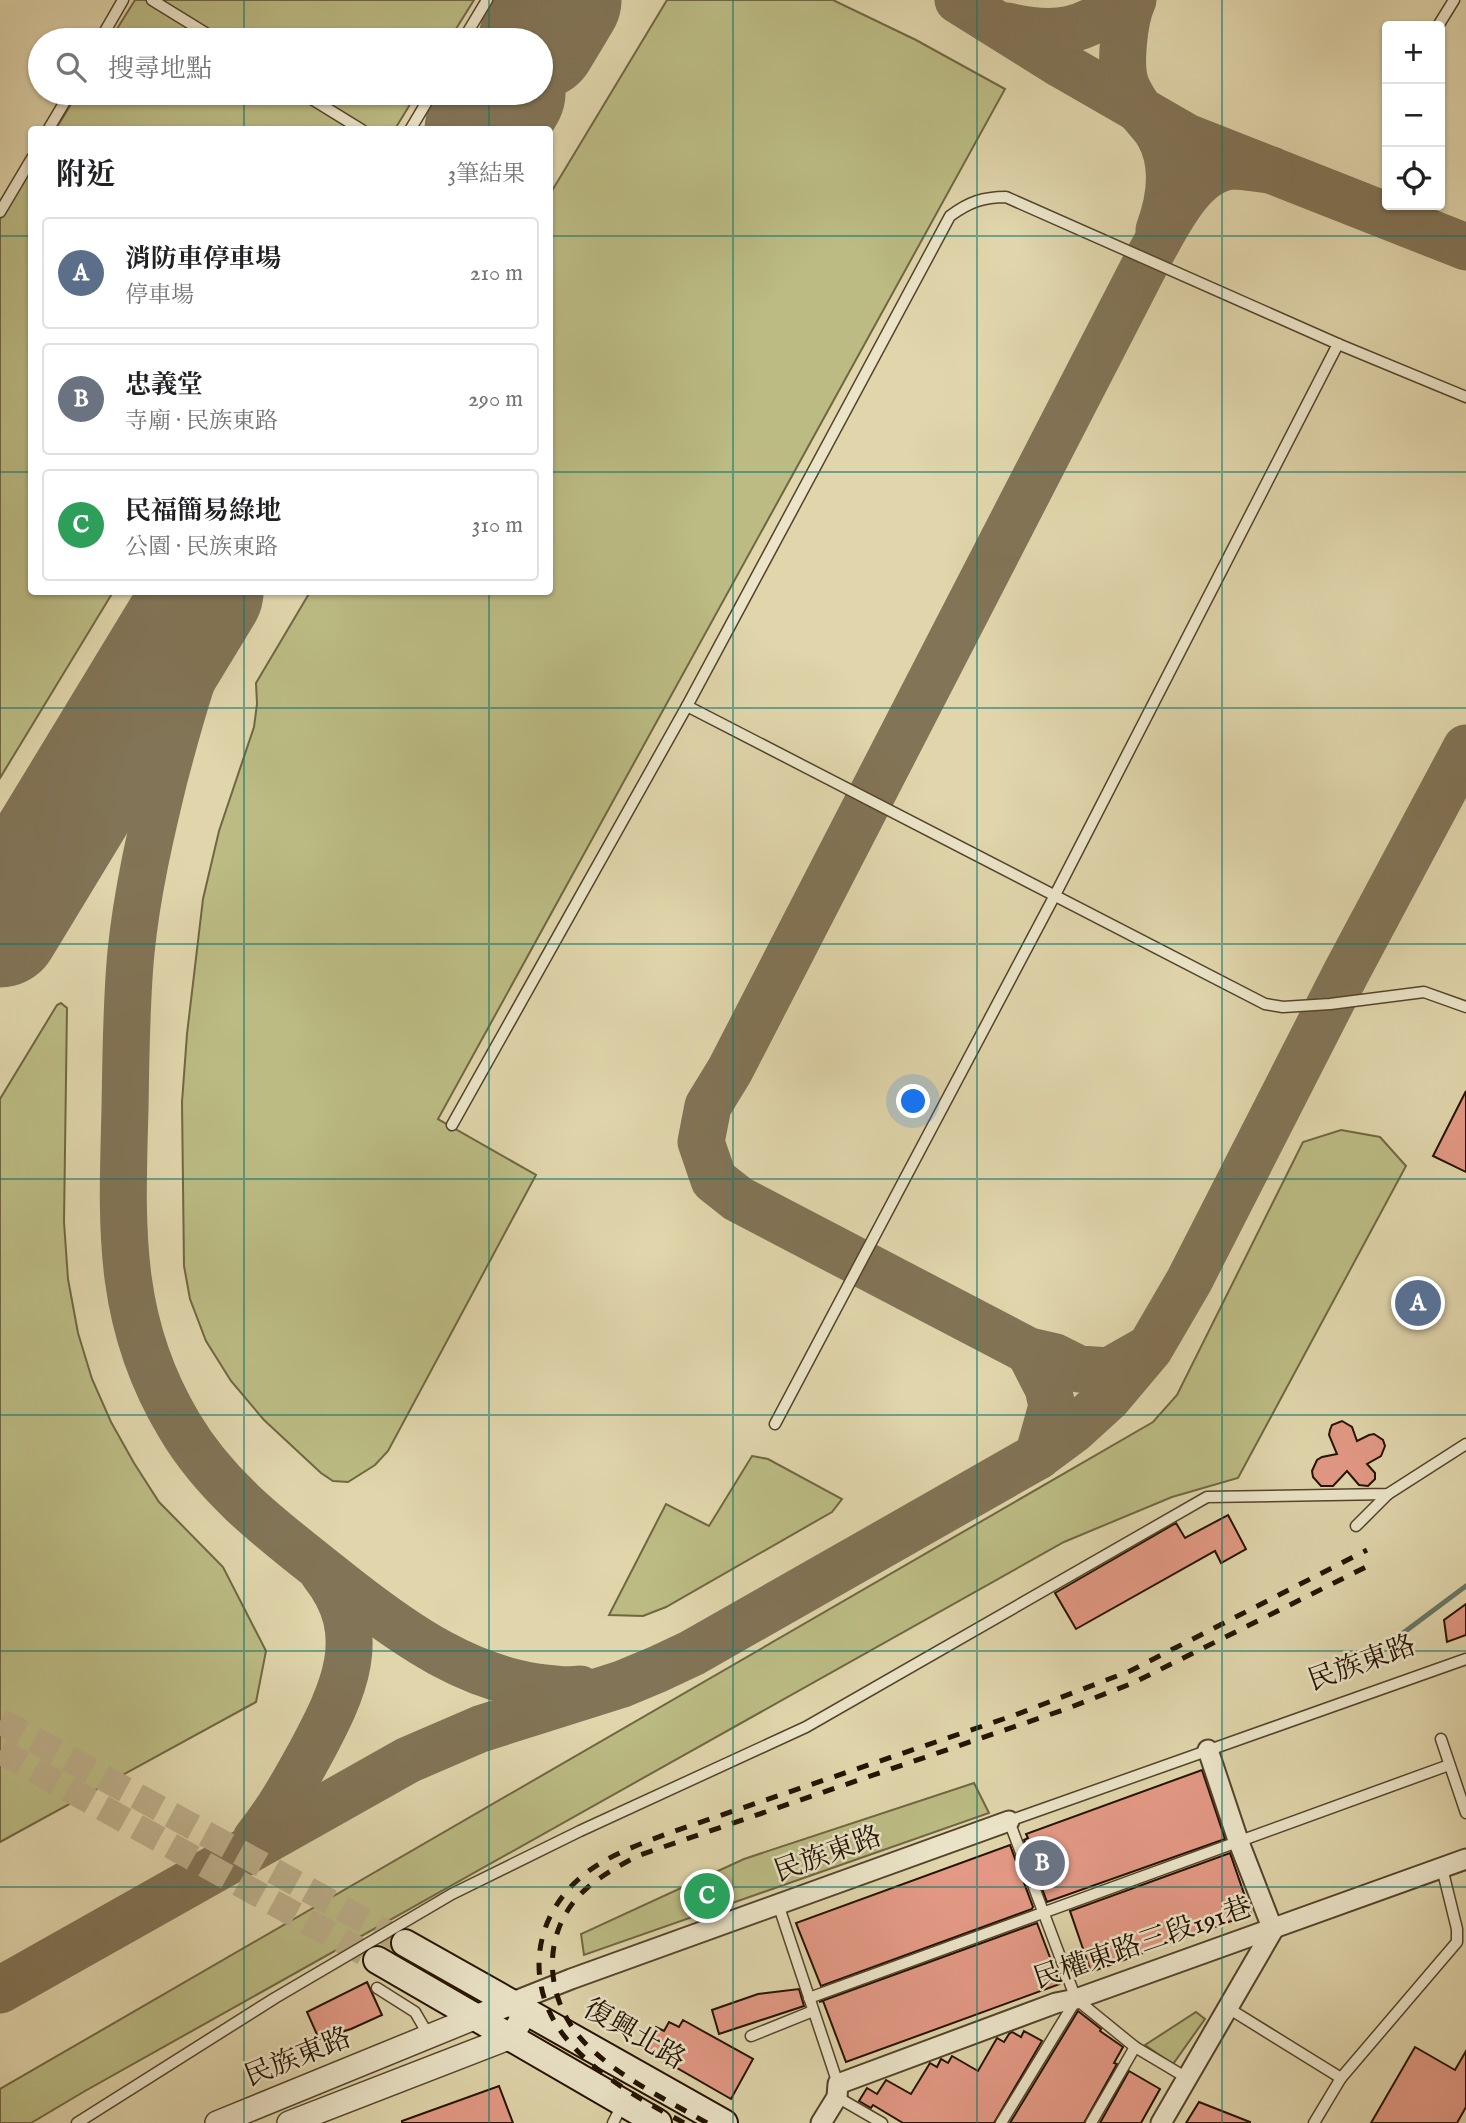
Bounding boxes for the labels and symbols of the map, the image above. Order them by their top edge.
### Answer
your location [896,1084,930,1118]
pin: A [1395,1277,1441,1329]
street label: 民族東路 [1303,1628,1421,1700]
street label: 民族東路 [769,1819,887,1891]
pin: B [1019,1837,1065,1889]
pin: C [684,1870,730,1922]
street label: 民權東路三段191巷 [1029,1890,1257,1998]
street label: 復興北路 [577,1992,691,2078]
street label: 民族東路 [240,2021,356,2095]

